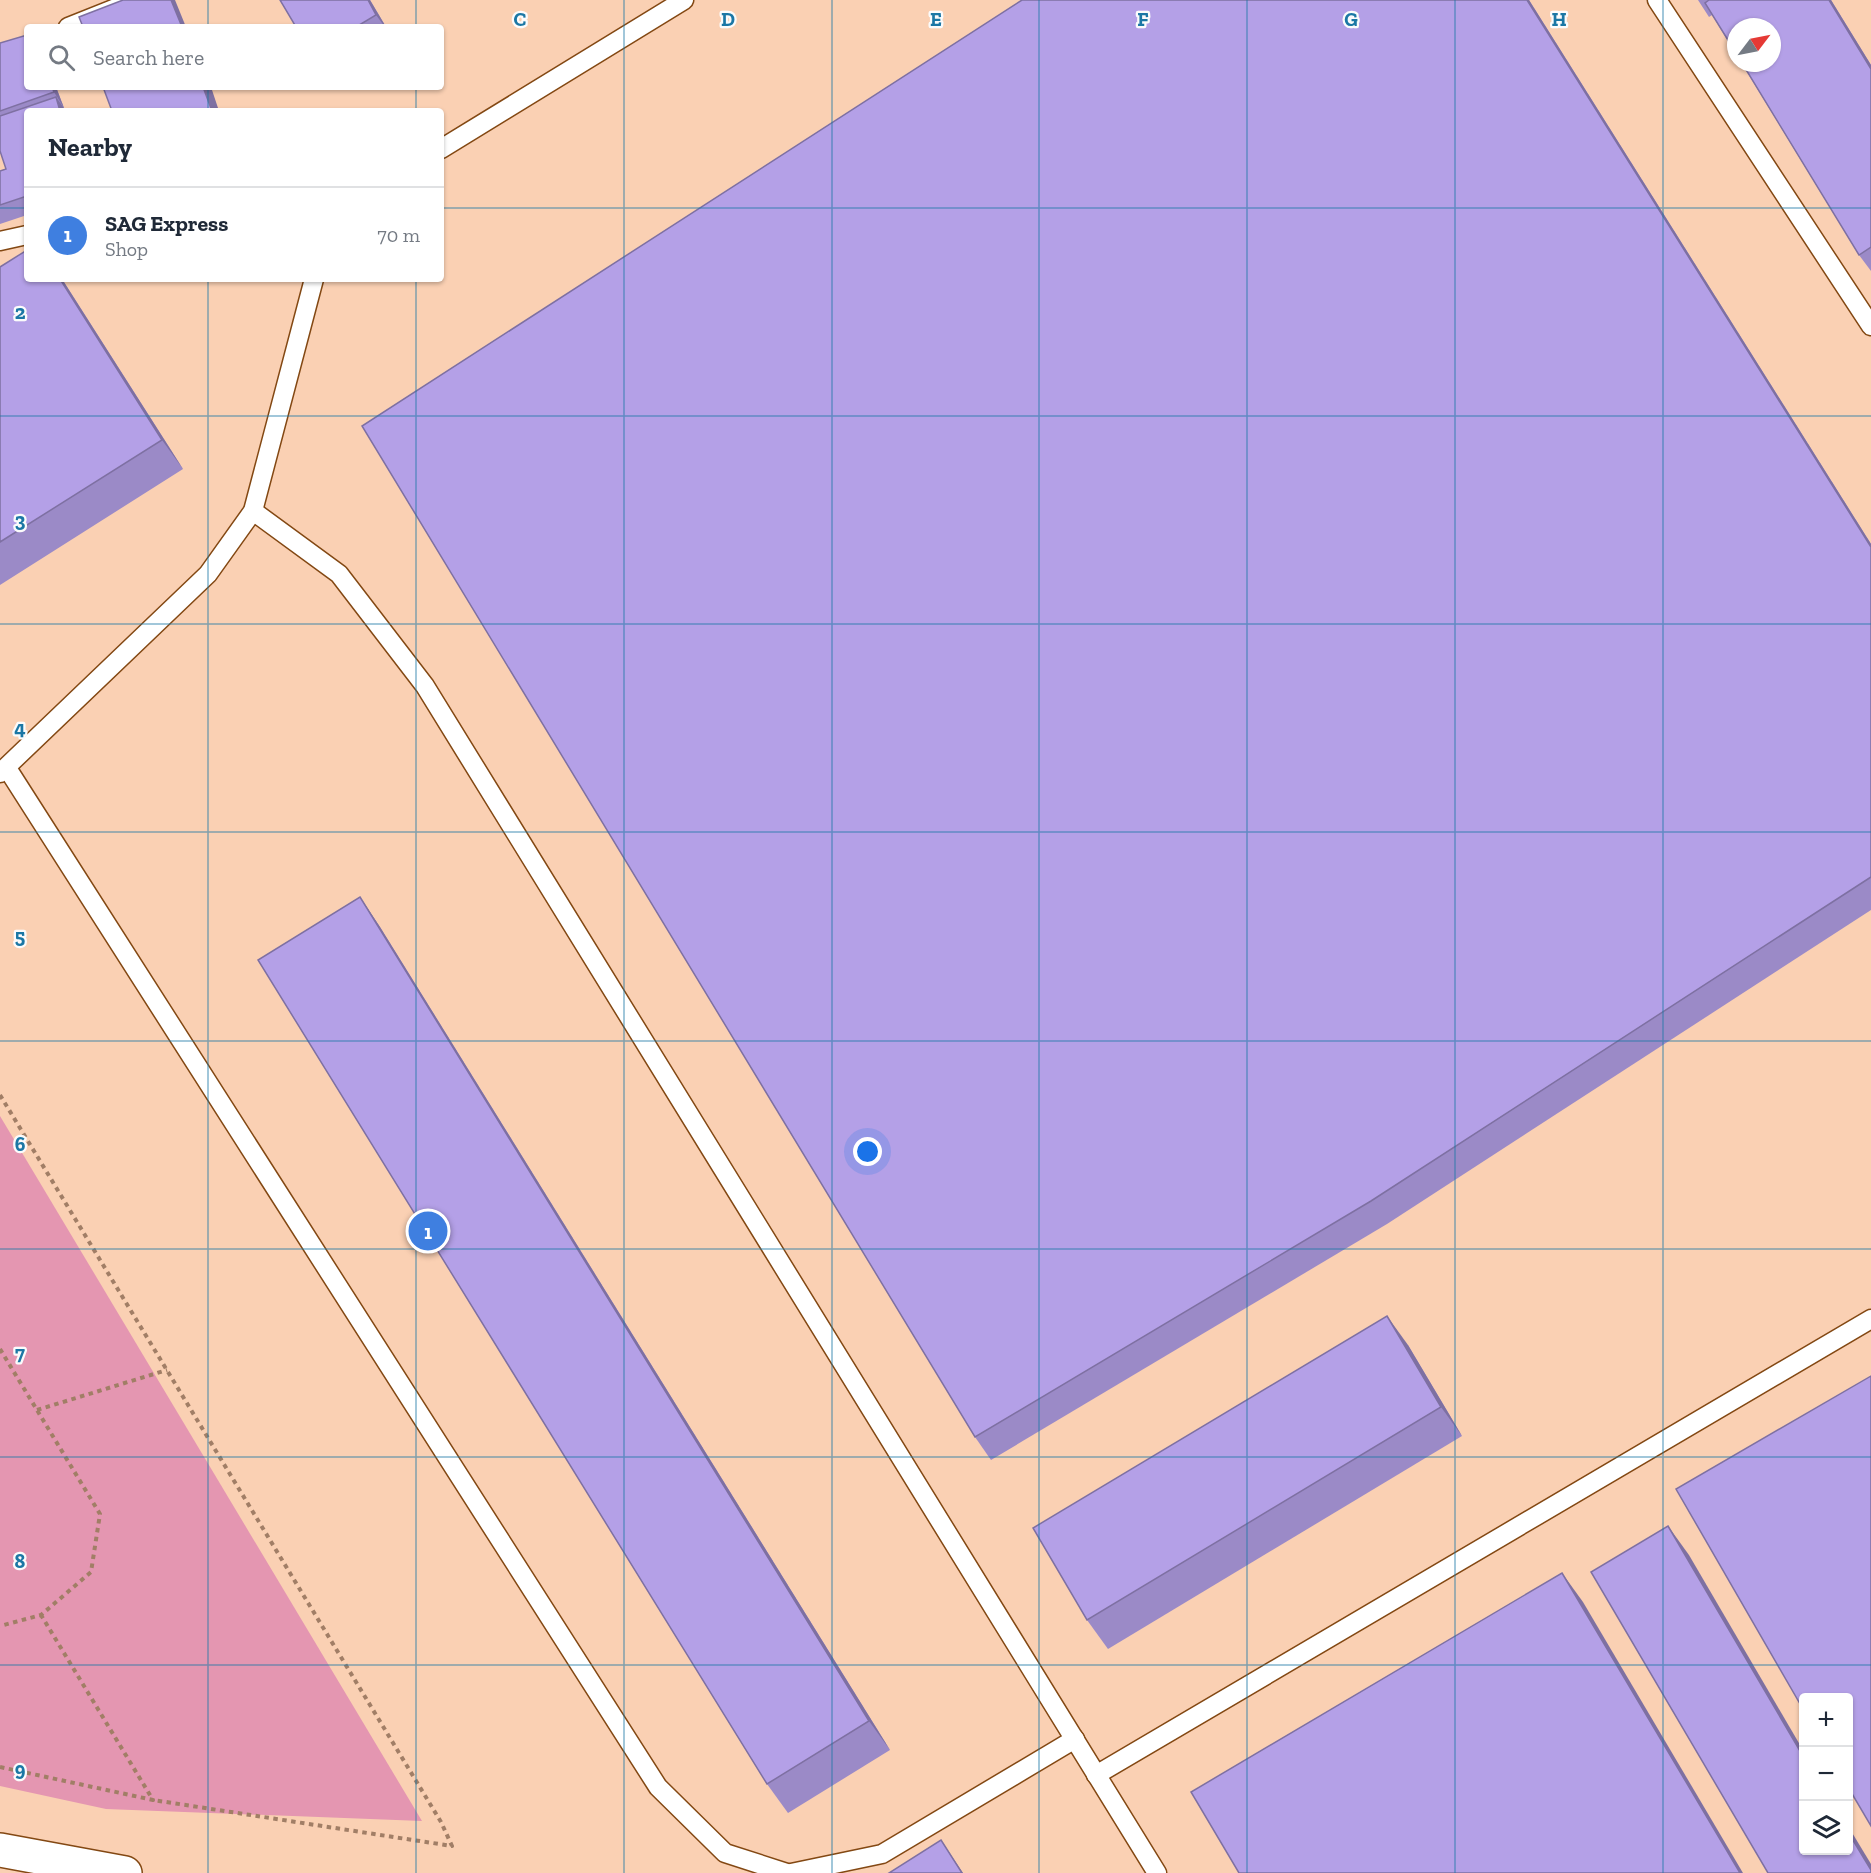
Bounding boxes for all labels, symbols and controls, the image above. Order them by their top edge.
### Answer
text: C [514,7,527,31]
text: D [721,7,735,31]
text: E [930,7,942,31]
text: F [1137,7,1149,31]
text: G [1344,7,1358,31]
text: H [1551,7,1567,31]
north arrow [1727,18,1781,72]
search box [24,24,444,90]
icon: search [45,41,78,74]
text: Search here [93,44,204,71]
text: Nearby [48,131,132,163]
text: SAG Express [105,210,228,237]
text: 1 [63,223,72,247]
text: 70 m [377,223,420,247]
text: Shop [105,237,148,261]
text: 2 [15,300,26,324]
text: 3 [15,508,26,532]
text: 4 [14,716,26,740]
text: 5 [15,924,25,948]
text: 6 [15,1132,26,1156]
your location [853,1137,882,1166]
pin: 1 [408,1208,448,1254]
text: 7 [15,1341,25,1365]
text: 8 [15,1549,26,1573]
map controls [1799,1693,1853,1855]
button: + [1799,1693,1853,1747]
button: − [1799,1747,1853,1801]
text: 9 [15,1757,26,1781]
button: layers [1799,1801,1853,1855]

